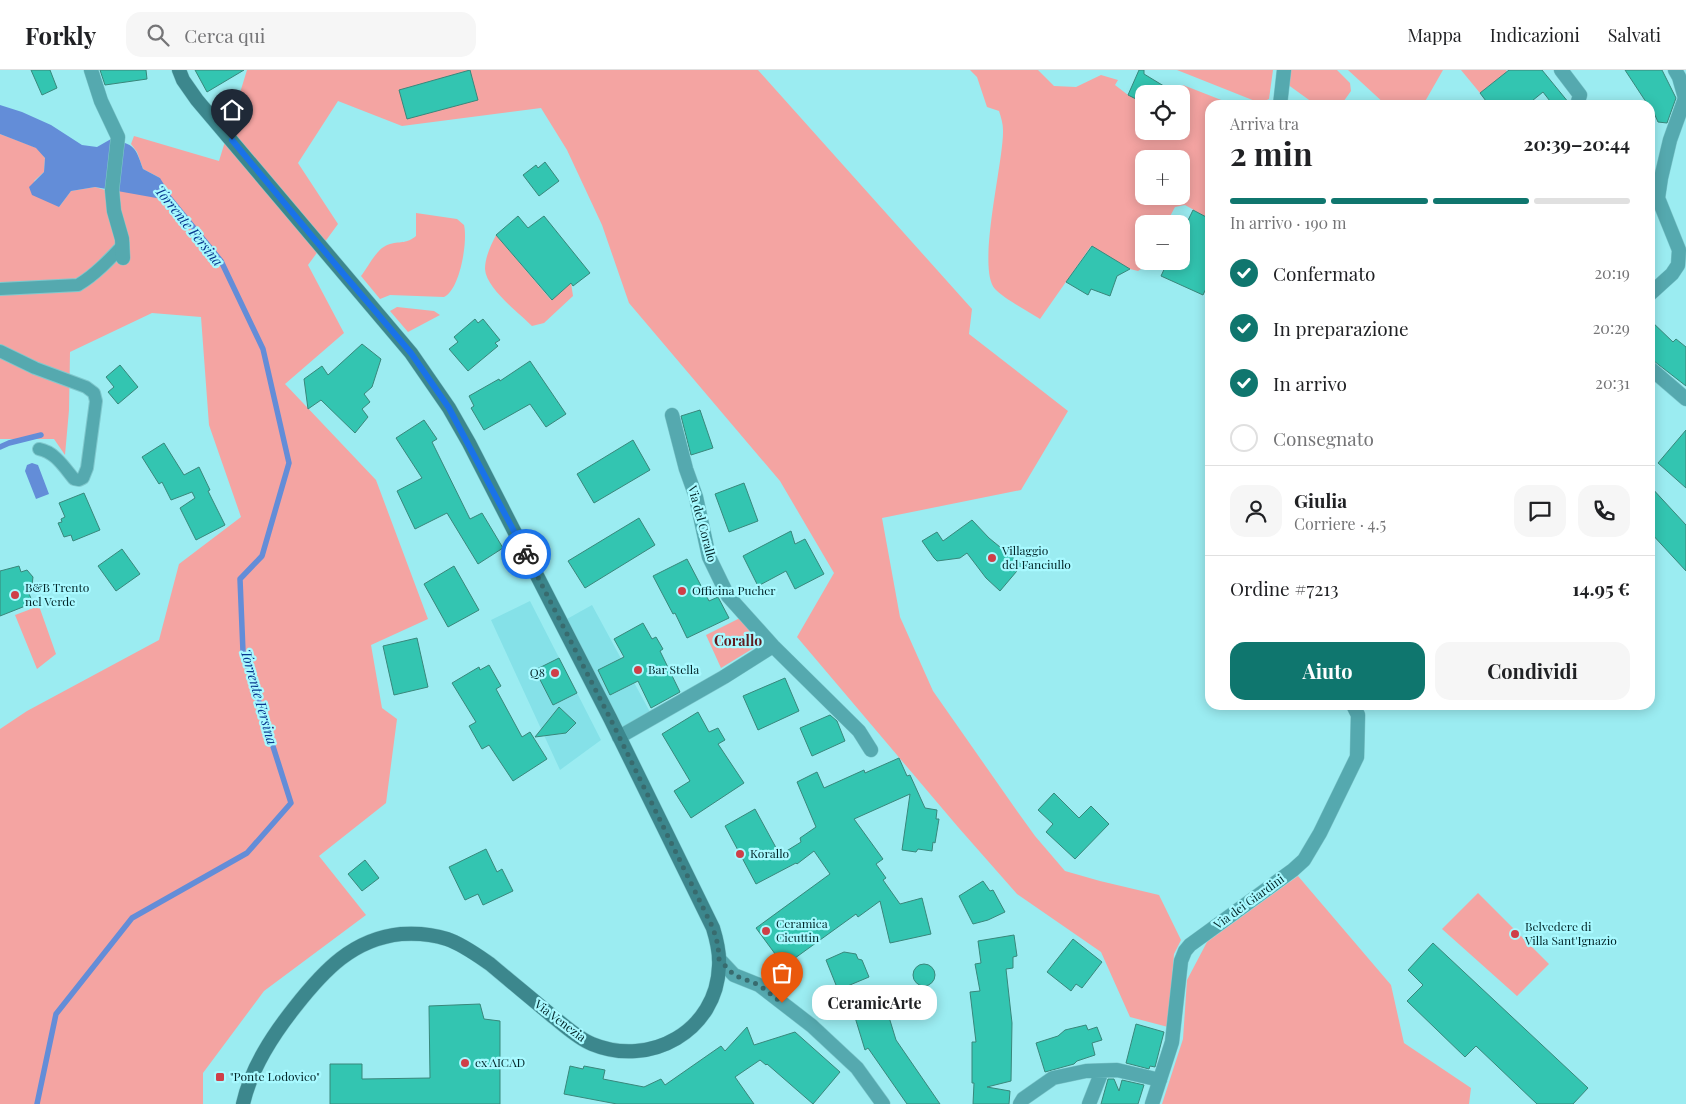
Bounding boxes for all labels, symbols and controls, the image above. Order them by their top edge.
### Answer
search box [126,12,476,57]
text: Forkly [25,19,96,51]
icon: search [144,21,172,49]
text: Cerca qui [184,22,265,48]
text: Mappa [1407,23,1462,47]
text: Indicazioni [1490,23,1580,47]
text: Salvati [1608,23,1661,47]
map controls [1135,85,1190,270]
button: locate [1135,85,1190,140]
pin [211,89,253,140]
icon: home [218,96,246,124]
text: Arriva tra [1230,113,1299,134]
text: 20:39–20:44 [1523,130,1630,156]
text: 2 min [1230,131,1313,174]
button: + [1135,150,1190,205]
water label: Torrente Fersina [151,181,228,270]
text: In arrivo · 190 m [1230,212,1346,233]
button: − [1135,215,1190,270]
icon: check [1230,259,1258,287]
text: Confermato [1273,260,1375,286]
text: 20:19 [1594,262,1630,283]
icon: check [1230,314,1258,342]
text: In preparazione [1273,315,1409,341]
text: 20:29 [1593,317,1630,338]
icon: check [1230,369,1258,397]
text: In arrivo [1273,370,1347,396]
text: 20:31 [1595,372,1630,393]
text: Consegnato [1273,425,1374,451]
street label: Via del Corallo [685,483,721,564]
button: person [1230,485,1282,537]
button: chat [1514,485,1566,537]
button: phone [1578,485,1630,537]
text: Giulia [1294,487,1347,513]
text: Corriere · 4.5 [1294,513,1386,534]
courier [501,529,551,579]
icon: bike [512,540,540,568]
place label: Villaggio del Fanciullo [1001,542,1071,572]
marker: Villaggio del Fanciullo [986,552,998,564]
text: Ordine #7213 [1230,575,1339,601]
text: 14.95 € [1572,575,1630,601]
place label: B&B Trento nel Verde [25,579,90,609]
place label: Officina Pucher [692,582,776,598]
marker: Officina Pucher [676,585,688,597]
marker: B&B Trento nel Verde [9,589,21,601]
district label: Corallo [714,631,762,650]
button: Aiuto [1230,642,1425,700]
button: Condividi [1435,642,1630,700]
water label: Torrente Fersina [237,647,282,747]
place label: Bar Stella [648,661,699,677]
place label: Q8 [530,664,545,680]
marker: Bar Stella [632,664,644,676]
marker: Q8 [549,667,561,679]
place label: Korallo [750,845,789,861]
marker: Korallo [734,848,746,860]
street label: Via dei Giardini [1209,870,1287,933]
place label: Ceramica Cicuttin [776,915,828,945]
place label: Belvedere di Villa Sant'Ignazio [1524,918,1617,948]
marker: Ceramica Cicuttin [760,925,772,937]
marker: Belvedere di Villa Sant'Ignazio [1509,928,1521,940]
pin [761,952,803,1003]
icon: bag [768,959,796,987]
callout: CeramicArte [812,986,937,1020]
text: CeramicArte [827,992,922,1013]
street label: Via Venezia [531,995,590,1045]
place label: ex AICAD [475,1054,525,1070]
marker: ex AICAD [459,1057,471,1069]
place label: "Ponte Lodovico" [230,1068,320,1084]
marker: "Ponte Lodovico" [214,1071,226,1083]

